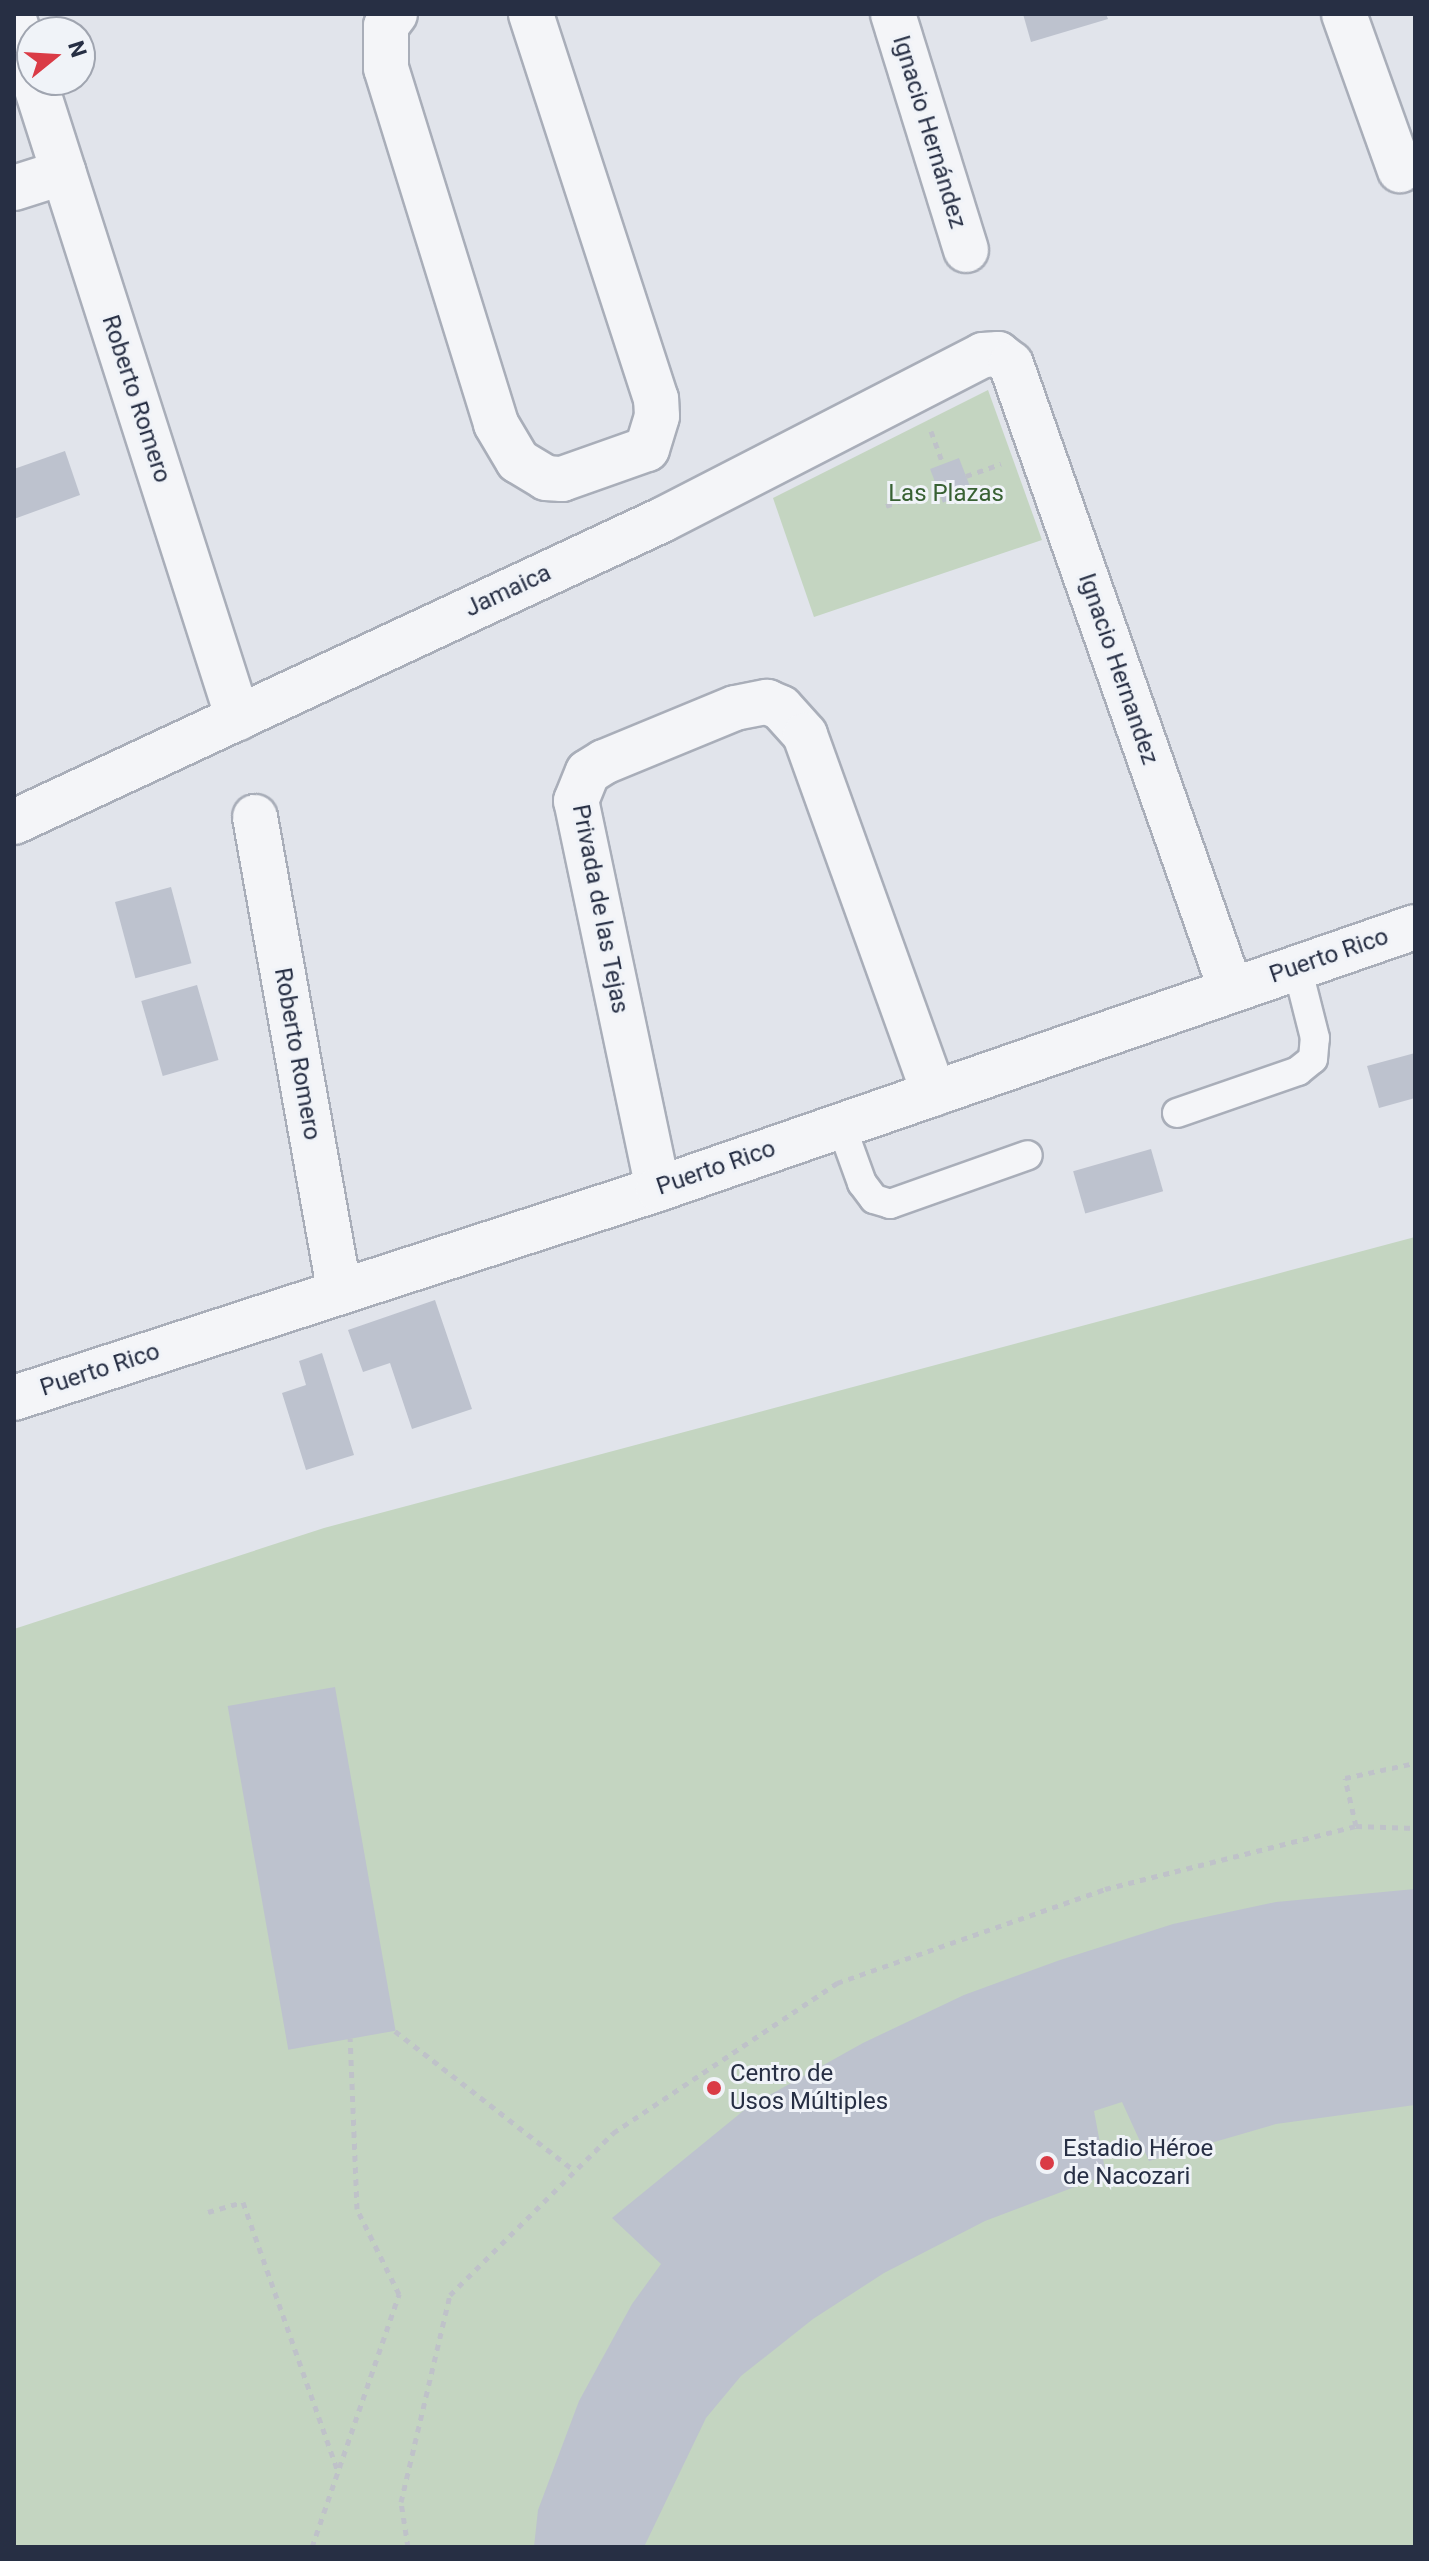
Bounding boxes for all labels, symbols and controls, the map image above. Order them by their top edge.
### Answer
north arrow [16,16,96,96]
street label: Ignacio Hernández [886,32,972,232]
text: N [63,38,92,60]
street label: Roberto Romero [95,312,177,486]
park label: Las Plazas [888,480,1004,508]
street label: Jamaica [460,559,556,623]
street label: Ignacio Hernandez [1072,570,1164,768]
street label: Privada de las Tejas [566,802,634,1016]
street label: Puerto Rico [1266,922,1392,990]
street label: Roberto Romero [268,966,326,1142]
street label: Puerto Rico [653,1134,779,1202]
street label: Puerto Rico [37,1337,163,1403]
place label: Centro de Usos Múltiples [730,2060,888,2116]
marker: Centro de Usos Múltiples [705,2079,723,2097]
place label: Estadio Héroe de Nacozari [1063,2135,1213,2191]
marker: Estadio Héroe de Nacozari [1038,2154,1056,2172]

